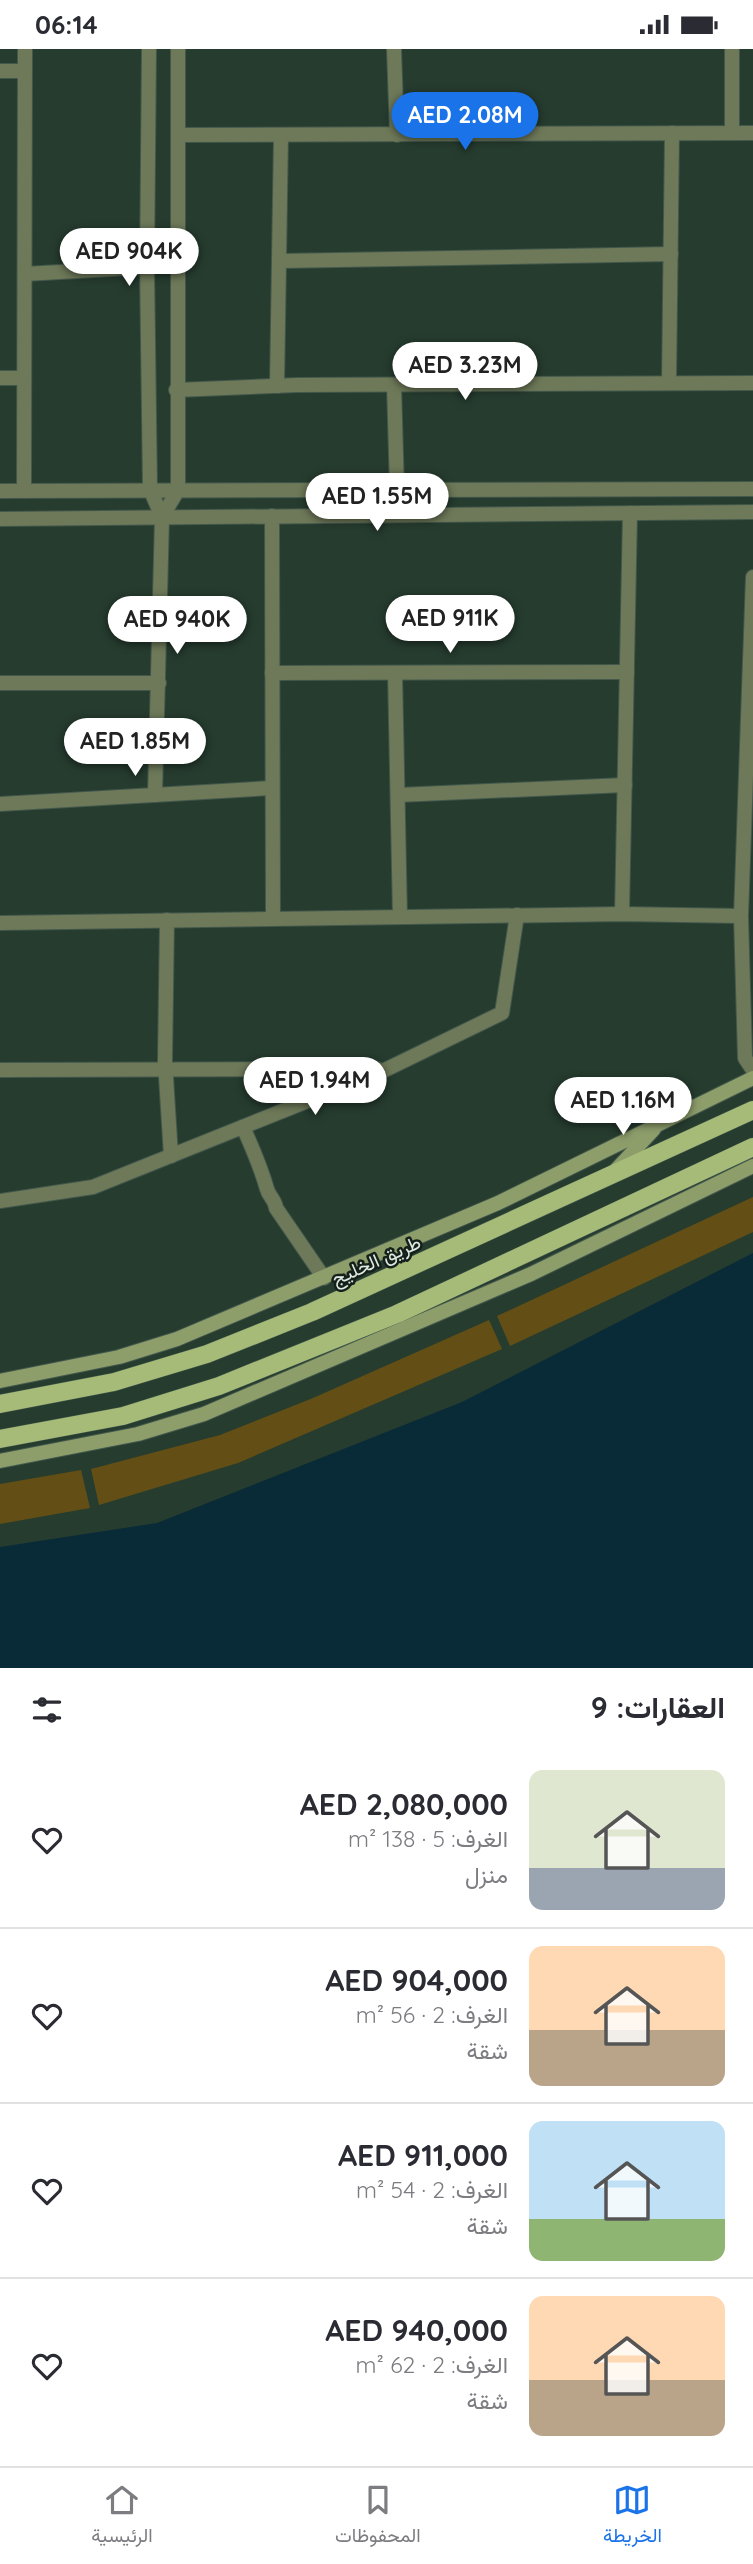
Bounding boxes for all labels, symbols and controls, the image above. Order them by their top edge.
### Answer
text: 06:14 [35,8,98,41]
pin: AED 2.08M [385,92,545,152]
text: AED 2.08M [407,100,523,129]
pin: AED 904K [57,229,201,288]
text: AED 904K [76,236,182,265]
pin: AED 3.23M [385,343,545,402]
text: AED 3.23M [408,350,522,379]
pin: AED 1.55M [297,473,457,533]
text: AED 1.55M [322,481,432,510]
pin: AED 911K [378,595,522,655]
pin: AED 940K [105,597,249,656]
text: AED 911K [402,603,498,632]
text: AED 940K [124,604,230,633]
pin: AED 1.85M [55,719,215,778]
text: AED 1.85M [80,726,190,755]
pin: AED 1.94M [235,1058,395,1117]
text: AED 1.94M [260,1065,370,1094]
pin: AED 1.16M [543,1077,703,1137]
text: AED 1.16M [571,1085,675,1114]
street label: طريق الخليج [328,1230,425,1292]
text: العقارات: 9 [591,1688,725,1726]
icon: filters [28,1691,66,1729]
text: AED 2,080,000 [300,1785,508,1823]
icon: home [585,1798,669,1882]
icon: heart [28,1821,66,1859]
text: الغرف: 5 · 138 m² [348,1824,508,1853]
text: منزل [465,1860,508,1889]
text: AED 904,000 [325,1961,508,1999]
icon: home [585,1974,669,2058]
icon: heart [28,1997,66,2035]
text: الغرف: 2 · 56 m² [356,2000,508,2029]
text: شقة [466,2036,508,2065]
text: AED 911,000 [338,2136,508,2174]
icon: home [585,2149,669,2233]
icon: heart [28,2172,66,2210]
text: الغرف: 2 · 54 m² [356,2175,508,2204]
text: شقة [466,2211,508,2240]
text: AED 940,000 [325,2311,508,2349]
icon: home [585,2324,669,2408]
icon: heart [28,2347,66,2385]
text: الغرف: 2 · 62 m² [356,2350,508,2379]
text: شقة [466,2386,508,2415]
tab: الرئيسية [91,2481,153,2552]
tab: المحفوظات [335,2481,421,2552]
tab: الخريطة [603,2481,662,2552]

